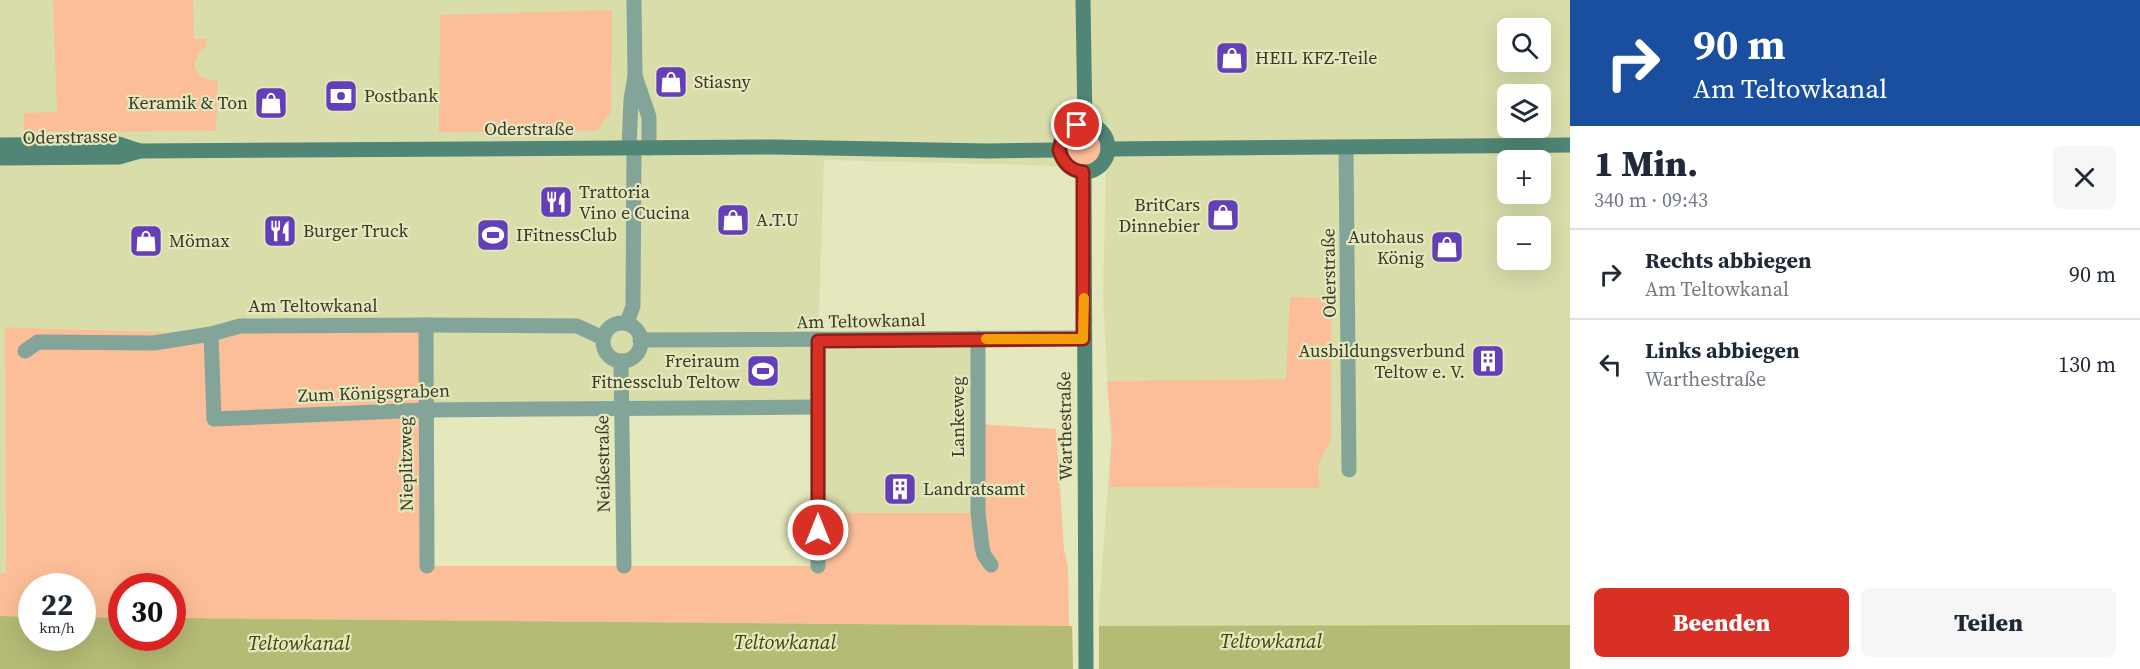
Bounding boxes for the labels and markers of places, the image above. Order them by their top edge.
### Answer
shop icon: HEIL KFZ-Teile [1214,40,1250,76]
place label: HEIL KFZ-Teile [1255,45,1378,70]
shop icon: Stiasny [653,64,689,100]
place label: Stiasny [694,69,752,94]
bank icon: Postbank [323,78,359,114]
place label: Postbank [364,83,438,108]
shop icon: Keramik & Ton [253,85,289,121]
place label: Keramik & Ton [128,90,248,115]
pin [1051,99,1102,150]
place label: Trattoria Vino e Cucina [579,179,691,225]
restaurant icon: Trattoria Vino e Cucina [538,184,574,220]
place label: BritCars Dinnebier [1118,192,1200,238]
shop icon: BritCars Dinnebier [1205,197,1241,233]
shop icon: A.T.U [715,202,751,238]
place label: A.T.U [756,207,799,232]
restaurant icon: Burger Truck [262,213,298,249]
sports icon: IFitnessClub [475,217,511,253]
place label: Burger Truck [303,218,409,243]
place label: IFitnessClub [516,222,617,247]
shop icon: Mömax [128,223,164,259]
place label: Autohaus König [1348,224,1424,270]
place label: Mömax [169,228,230,253]
shop icon: Autohaus König [1429,229,1465,265]
place label: Ausbildungsverbund Teltow e. V. [1298,338,1465,384]
building icon: Ausbildungsverbund Teltow e. V. [1470,343,1506,379]
place label: Freiraum Fitnessclub Teltow [591,348,740,394]
sports icon: Freiraum Fitnessclub Teltow [745,353,781,389]
building icon: Landratsamt [882,471,918,507]
place label: Landratsamt [923,476,1025,501]

